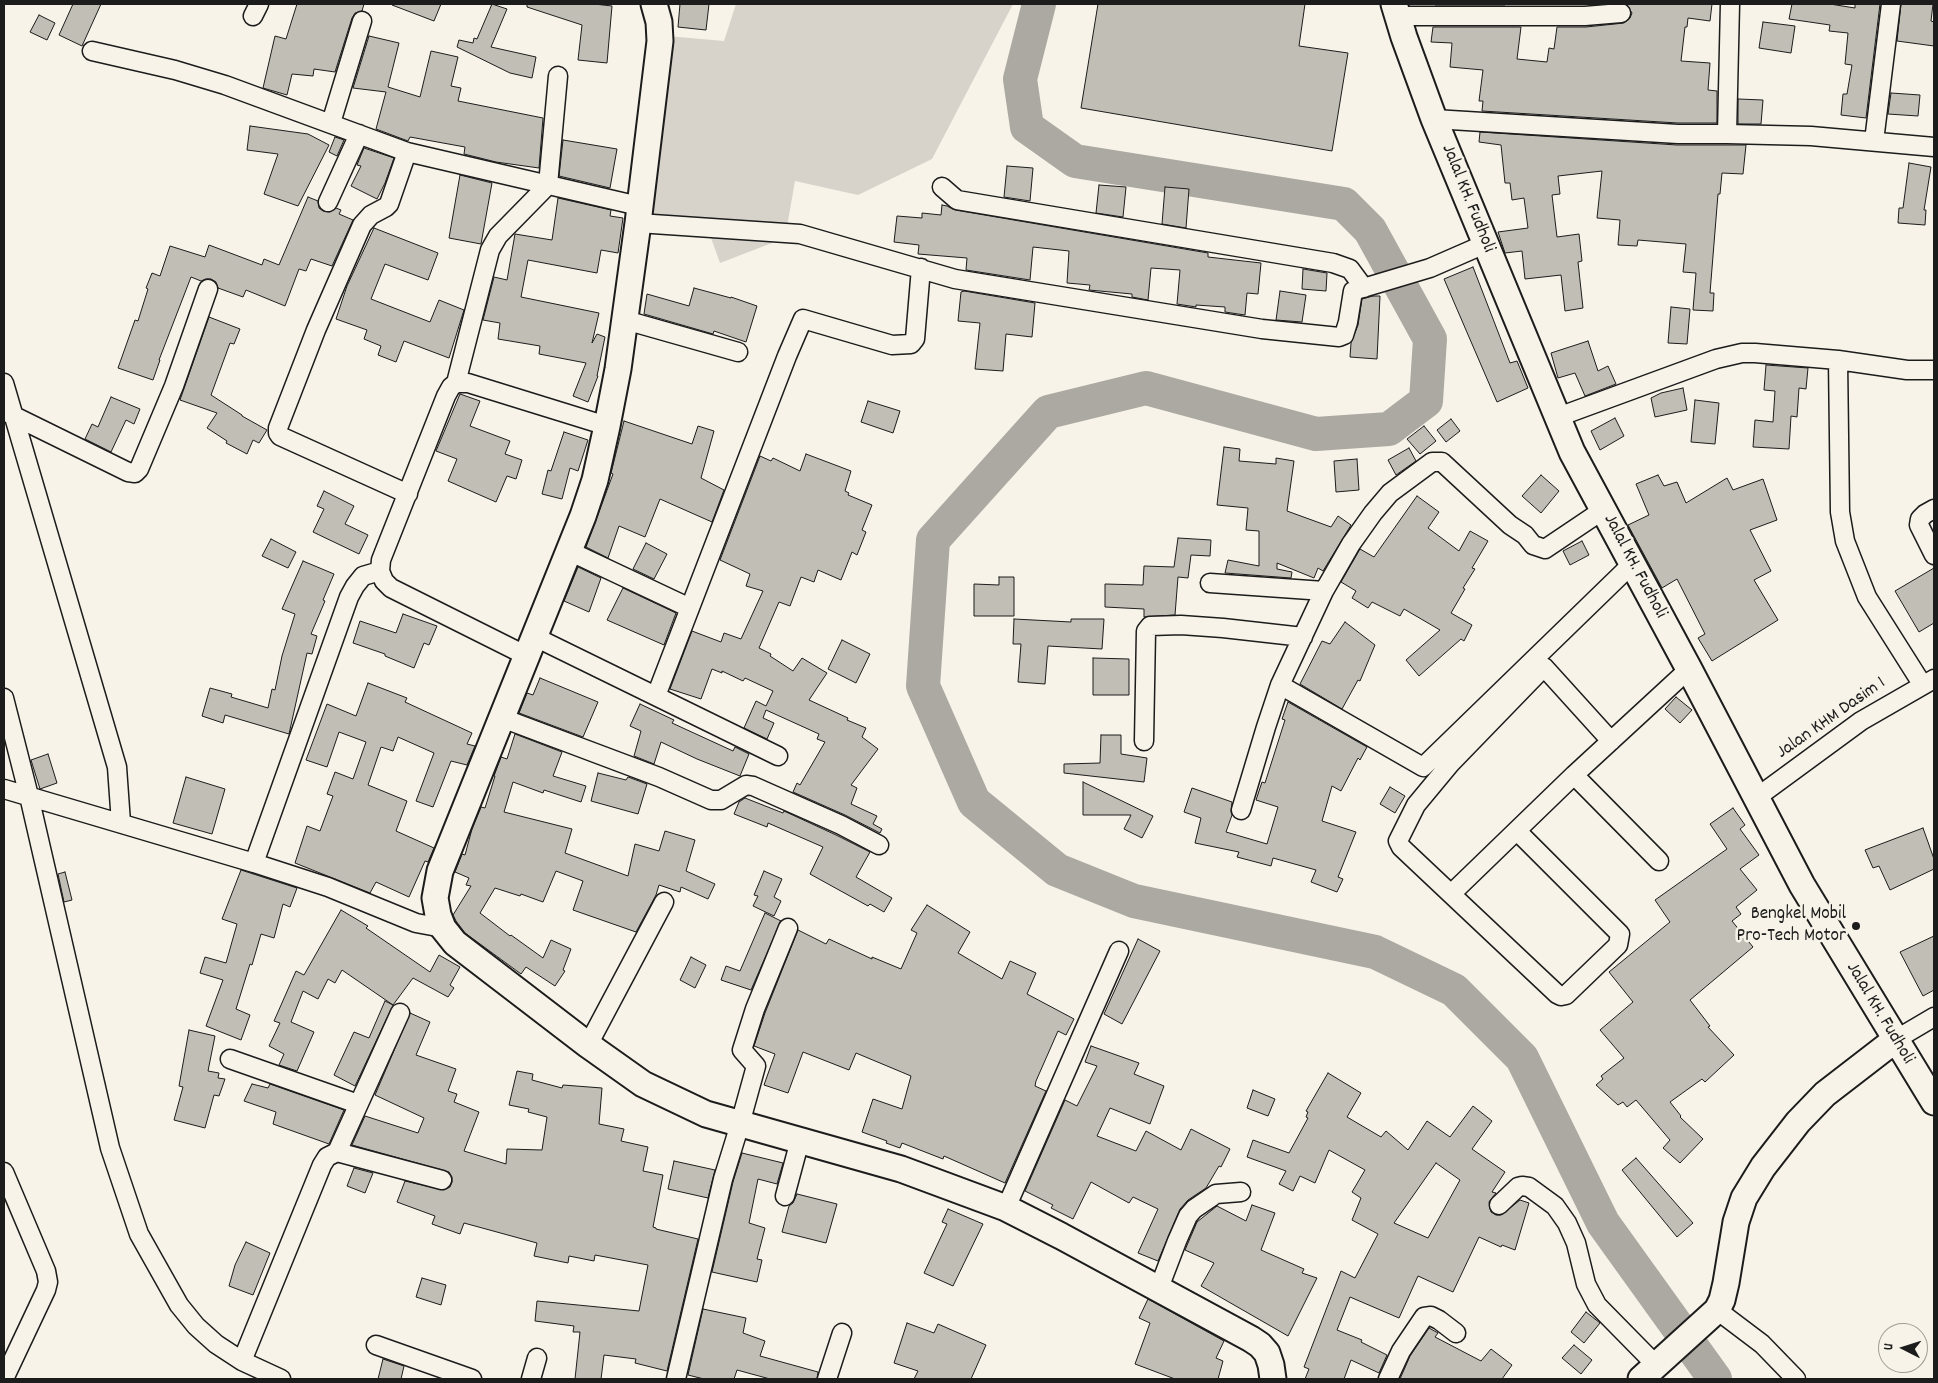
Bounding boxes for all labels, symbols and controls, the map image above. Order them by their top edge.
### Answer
street label: Jalal KH. Fudholi [1435,141,1499,257]
street label: Jalal KH. Fudholi [1597,511,1671,623]
street label: Jalan KHM Dasim 1 [1773,673,1891,765]
place label: Bengkel Mobil Pro-Tech Motor [1737,904,1846,948]
marker: Bengkel Mobil Pro-Tech Motor [1850,920,1862,932]
street label: Jalal KH. Fudholi [1840,959,1918,1069]
north arrow [1878,1323,1928,1373]
text: U [1879,1343,1899,1351]

